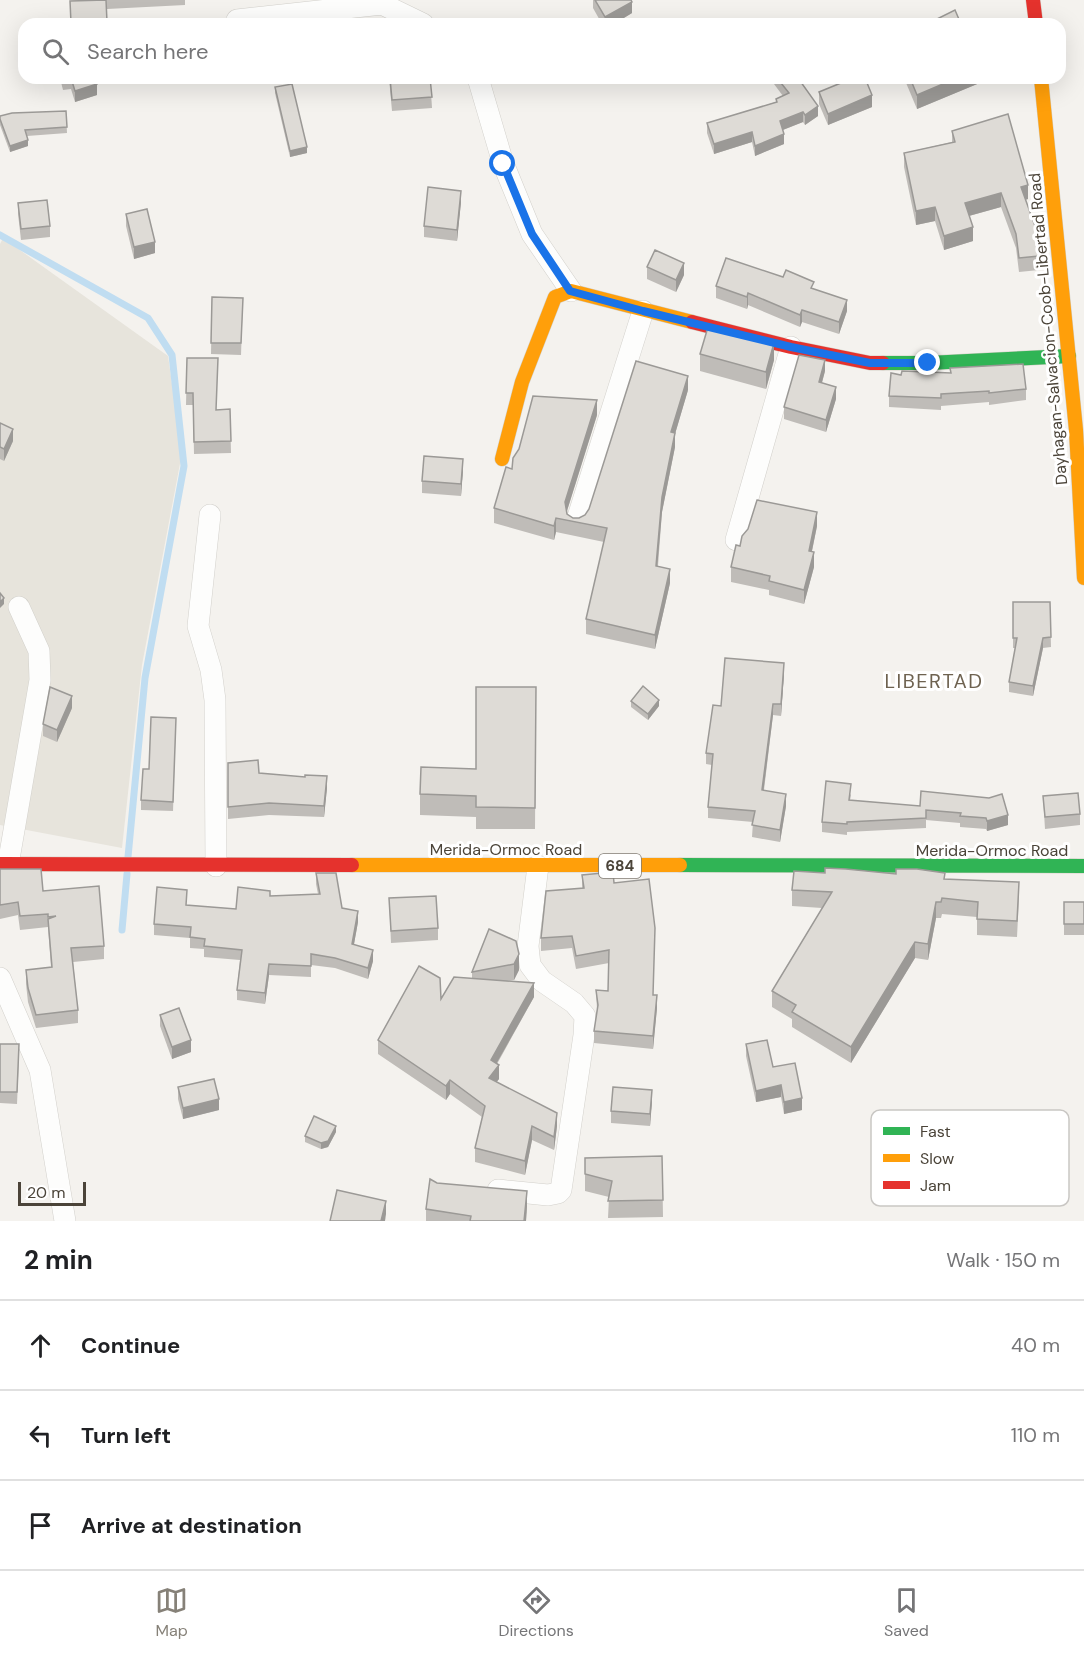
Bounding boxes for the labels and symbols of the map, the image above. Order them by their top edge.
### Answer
route start [489,150,515,176]
street label: Dayhagan-Salvacion-Coob-Libertad Road [1024,172,1072,486]
route end [914,349,940,375]
district label: LIBERTAD [884,668,984,694]
street label: Merida-Ormoc Road [430,839,582,860]
street label: Merida-Ormoc Road [916,840,1068,861]
road number: 684 [599,854,641,878]
legend [871,1110,1069,1206]
text: Fast [920,1121,951,1142]
text: Slow [920,1148,954,1169]
text: Jam [920,1175,951,1196]
scale bar [18,1179,86,1206]

